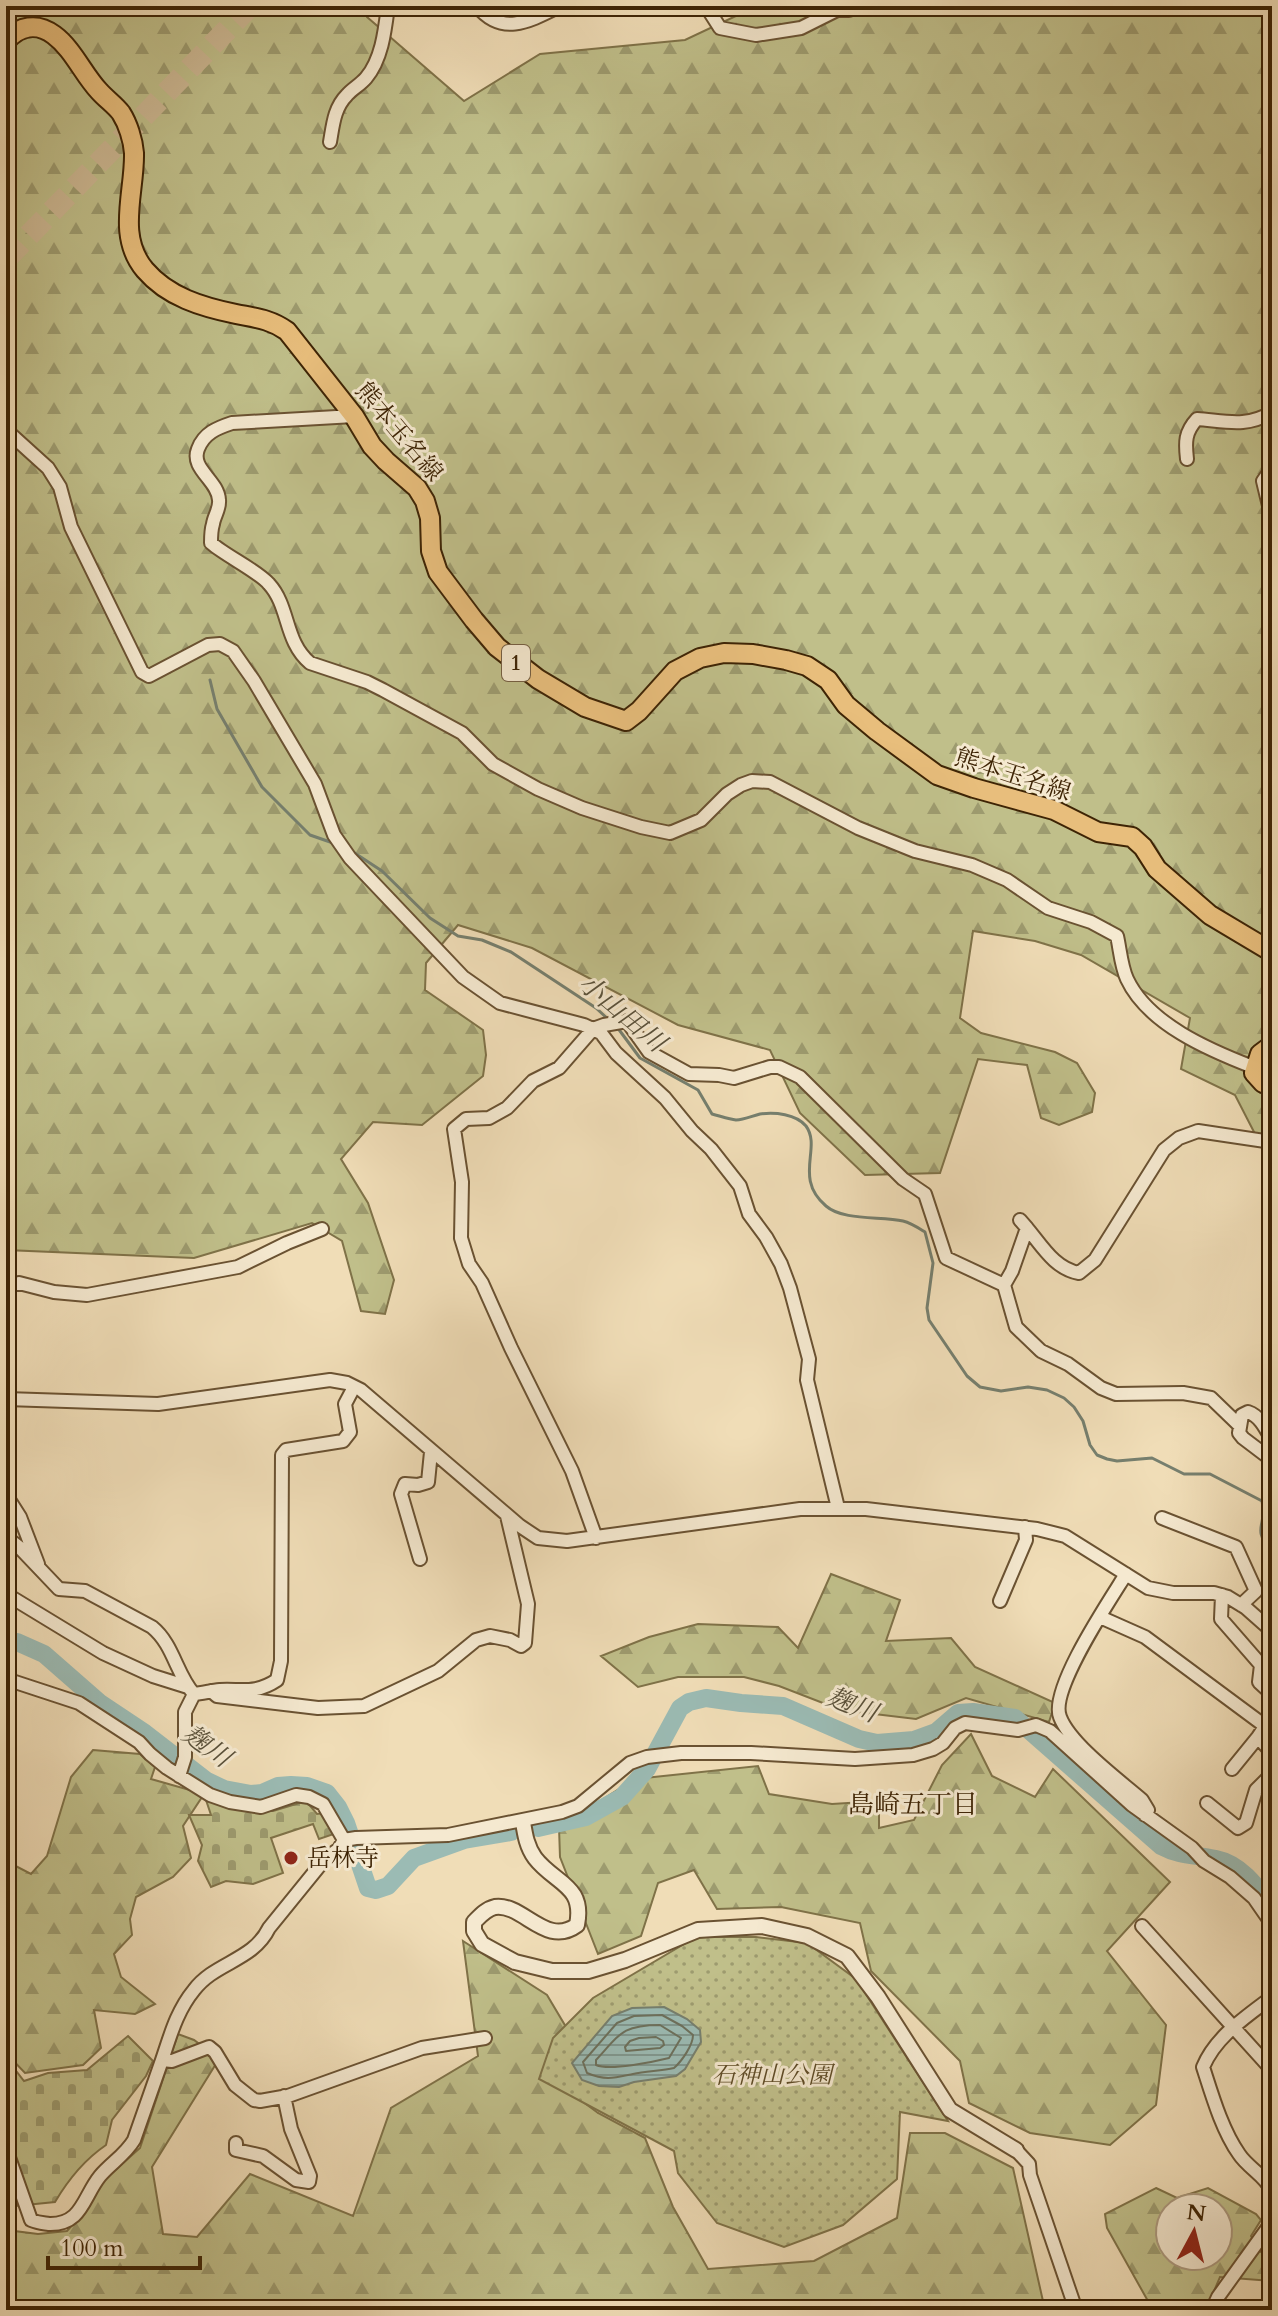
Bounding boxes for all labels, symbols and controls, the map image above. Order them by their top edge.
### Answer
street label: 熊本玉名線 [348,375,450,489]
road number: 1 [502,645,530,681]
street label: 熊本玉名線 [951,741,1075,809]
water label: 小山田川 [571,966,675,1062]
water label: 麹川 [821,1679,885,1732]
water label: 麹川 [176,1717,241,1777]
district label: 島崎五丁目 [848,1787,978,1822]
place label: 岳林寺 [307,1842,379,1875]
marker: 岳林寺 [282,1849,300,1867]
park label: 石神山公園 [712,2059,836,2092]
north arrow [1154,2192,1234,2272]
text: N [1185,2197,1208,2229]
scale bar [48,2220,200,2270]
text: 100 m [60,2232,124,2265]

